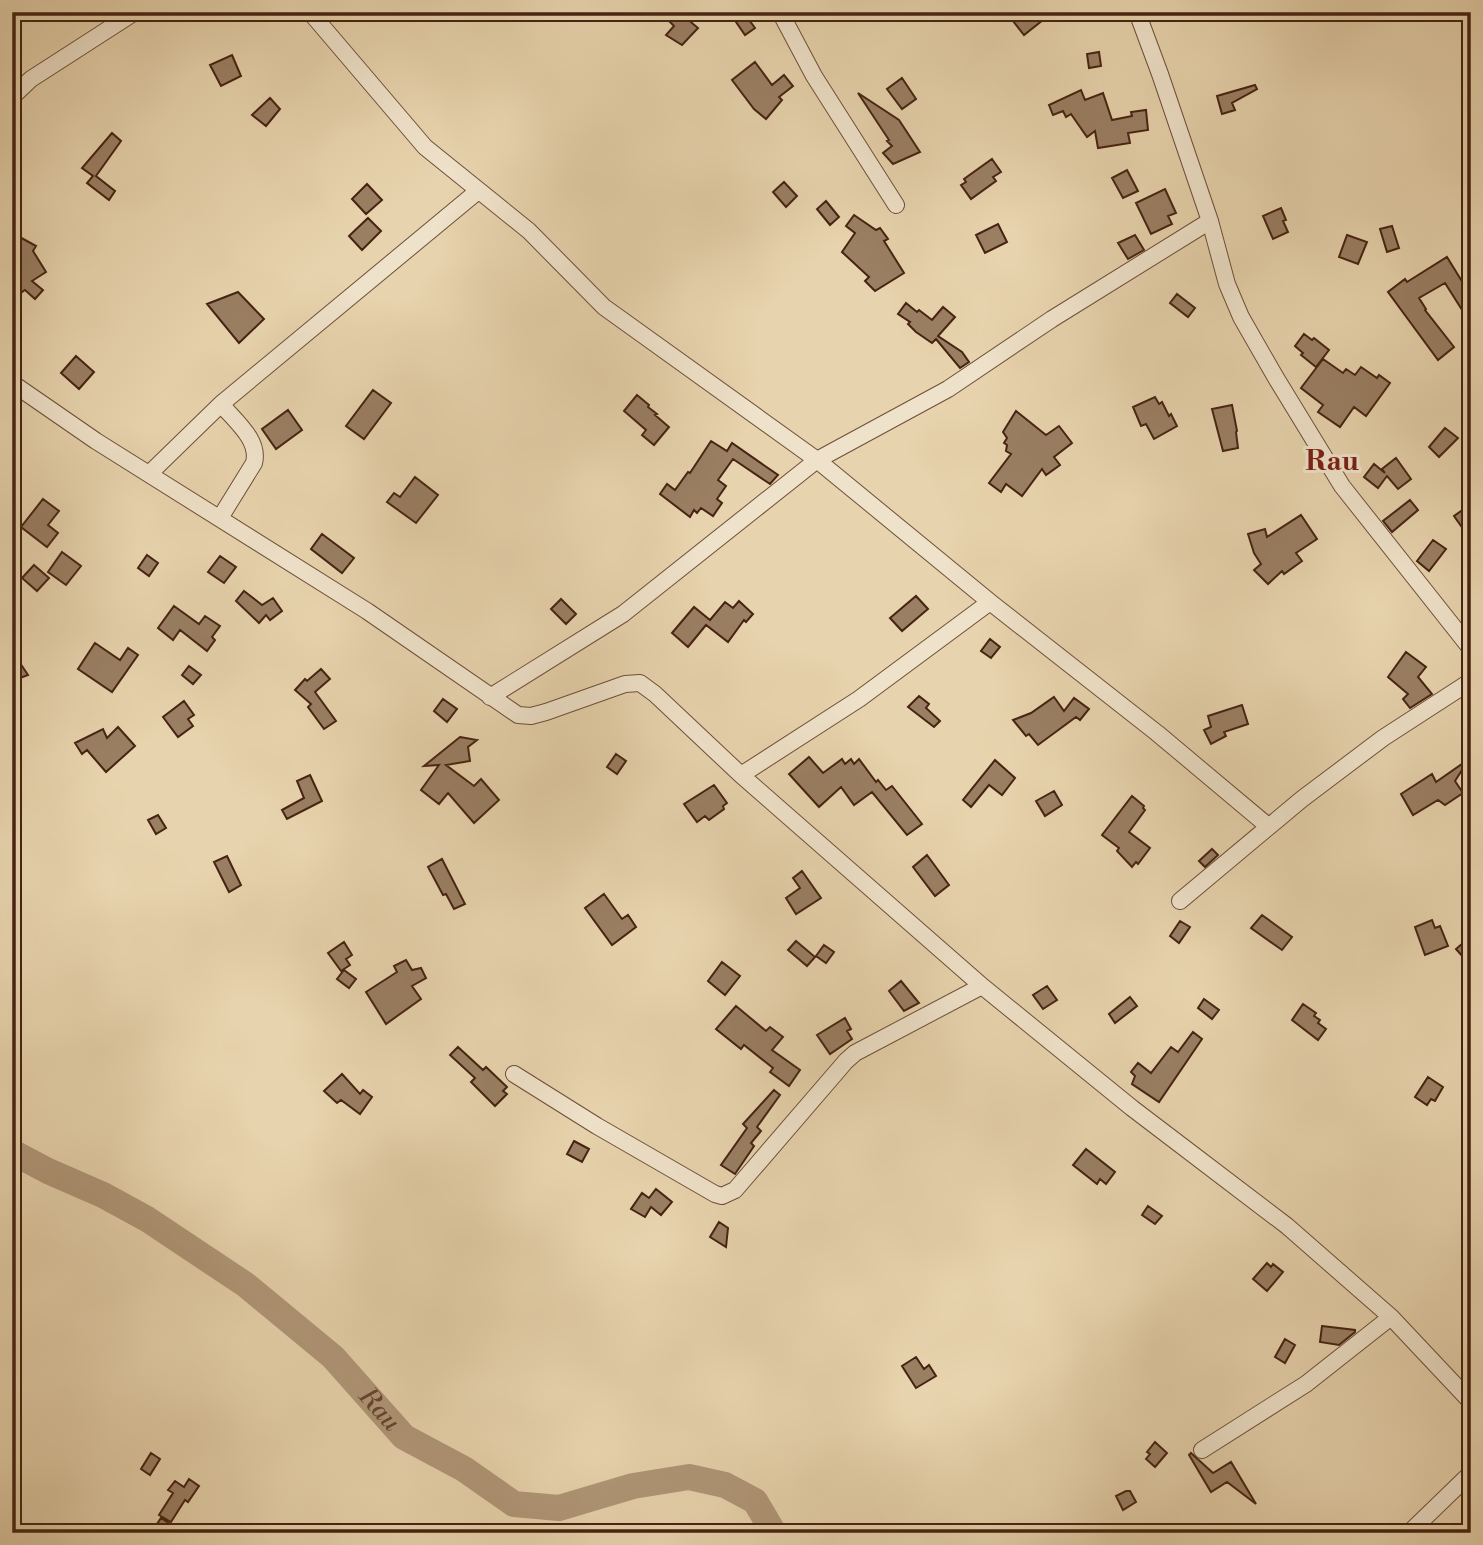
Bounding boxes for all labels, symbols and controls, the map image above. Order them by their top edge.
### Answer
district label: Rau [1305,444,1359,479]
water label: Rau [351,1380,407,1438]

